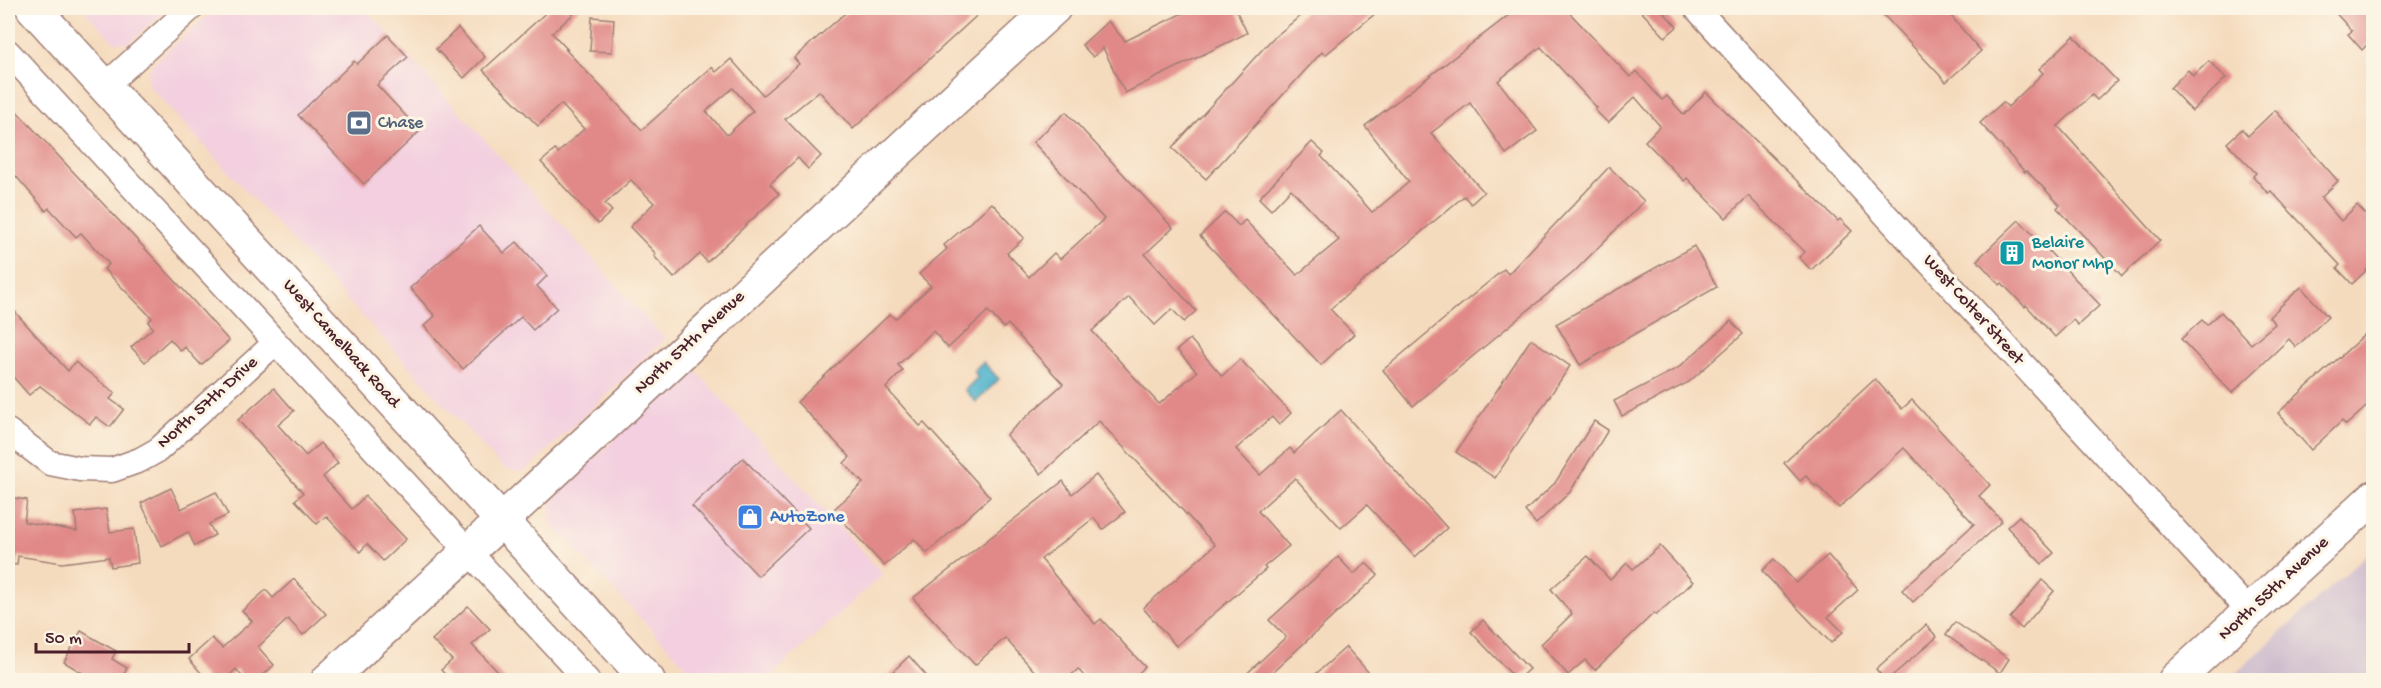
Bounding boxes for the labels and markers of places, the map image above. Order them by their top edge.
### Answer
bank icon: Chase [344,108,374,138]
place label: Chase [378,113,424,134]
place label: Belaire Monor Mhp [2031,233,2114,275]
building icon: Belaire Monor Mhp [1997,238,2027,268]
shop icon: AutoZone [735,502,765,532]
place label: AutoZone [770,507,845,528]

